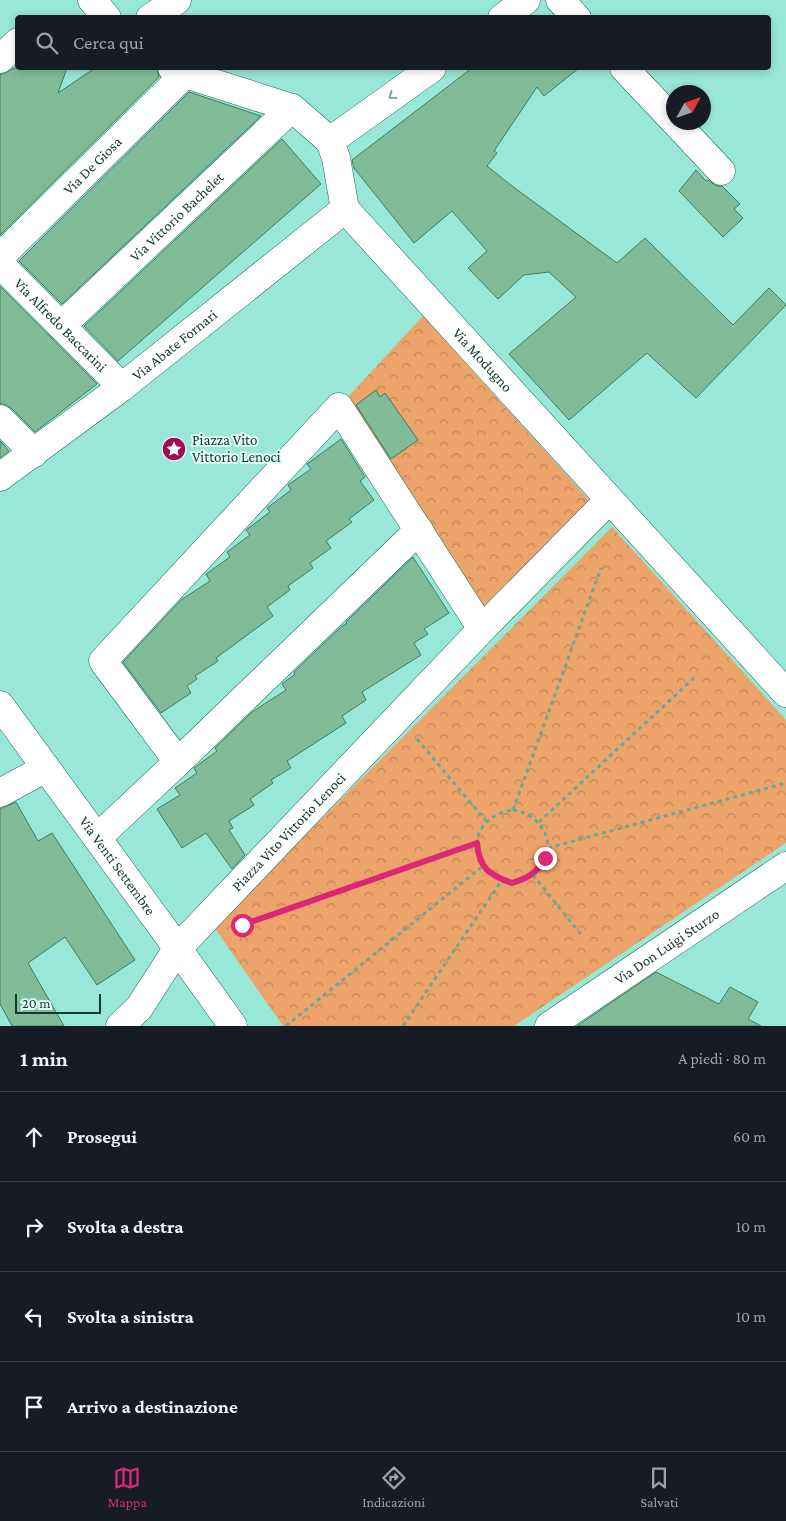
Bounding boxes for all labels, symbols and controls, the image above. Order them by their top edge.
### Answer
search box [15,15,771,70]
icon: search [33,29,61,57]
text: Cerca qui [73,32,144,53]
north arrow [666,85,711,130]
one-way arrow [388,90,398,99]
street label: Via De Giosa [60,133,125,198]
street label: Via Vittorio Bachelet [127,168,227,265]
street label: Via Alfredo Baccarini [11,275,110,375]
street label: Via Abate Fornari [129,306,220,384]
street label: Via Modugno [450,325,516,395]
place label: Piazza Vito Vittorio Lenoci [192,432,281,465]
place icon: Piazza Vito Vittorio Lenoci [161,436,187,462]
street label: Piazza Vito Vittorio Lenoci [229,770,349,894]
street label: Via Venti Settembre [76,813,159,918]
route end [534,847,557,870]
street label: Via Don Luigi Sturzo [611,906,722,988]
route start [231,914,254,937]
scale bar [15,991,101,1014]
text: 20 m [22,995,50,1011]
text: 1 min [20,1047,68,1071]
text: A piedi · 80 m [678,1050,766,1067]
icon: ahead [20,1123,48,1151]
text: Prosegui [67,1126,137,1147]
text: 60 m [733,1128,766,1145]
icon: right [20,1213,48,1241]
text: Svolta a destra [67,1216,183,1237]
text: 10 m [736,1218,766,1235]
icon: left [20,1303,48,1331]
text: Svolta a sinistra [67,1306,194,1327]
text: 10 m [736,1308,766,1325]
icon: arrive [20,1393,48,1421]
text: Arrivo a destinazione [67,1396,238,1417]
tab: Mappa [108,1464,147,1510]
tab: Indicazioni [362,1464,425,1510]
tab: Salvati [640,1464,678,1510]

